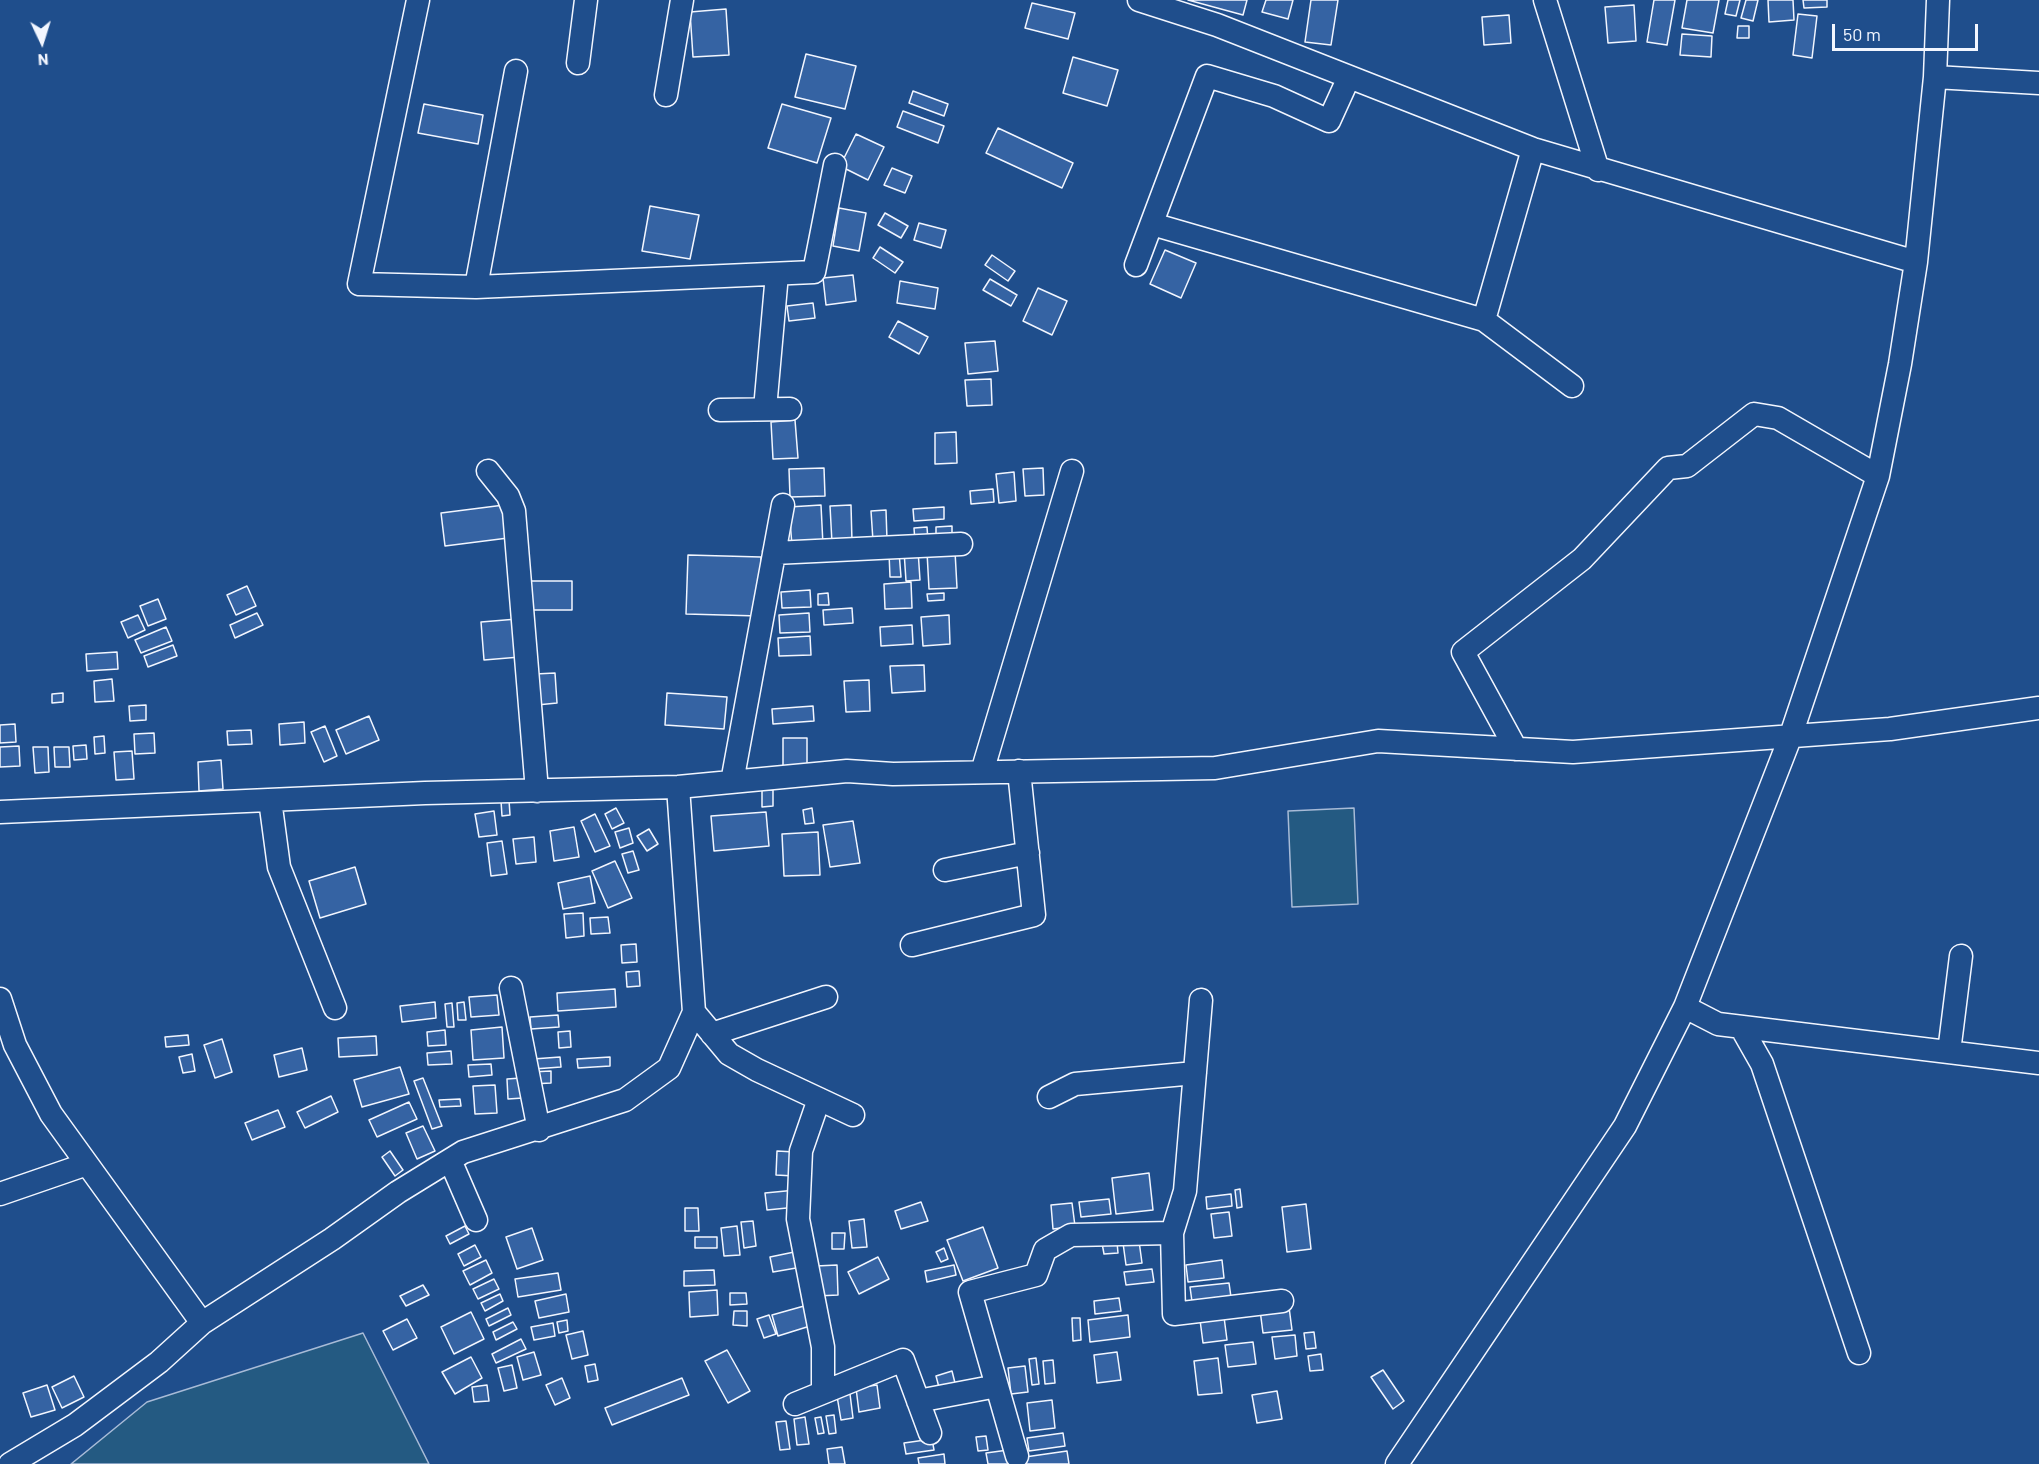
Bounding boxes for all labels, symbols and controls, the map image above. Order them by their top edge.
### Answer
north arrow [12,12,72,72]
scale bar [1835,12,1980,50]
text: 50 m [1843,23,1881,45]
text: N [37,51,49,70]

